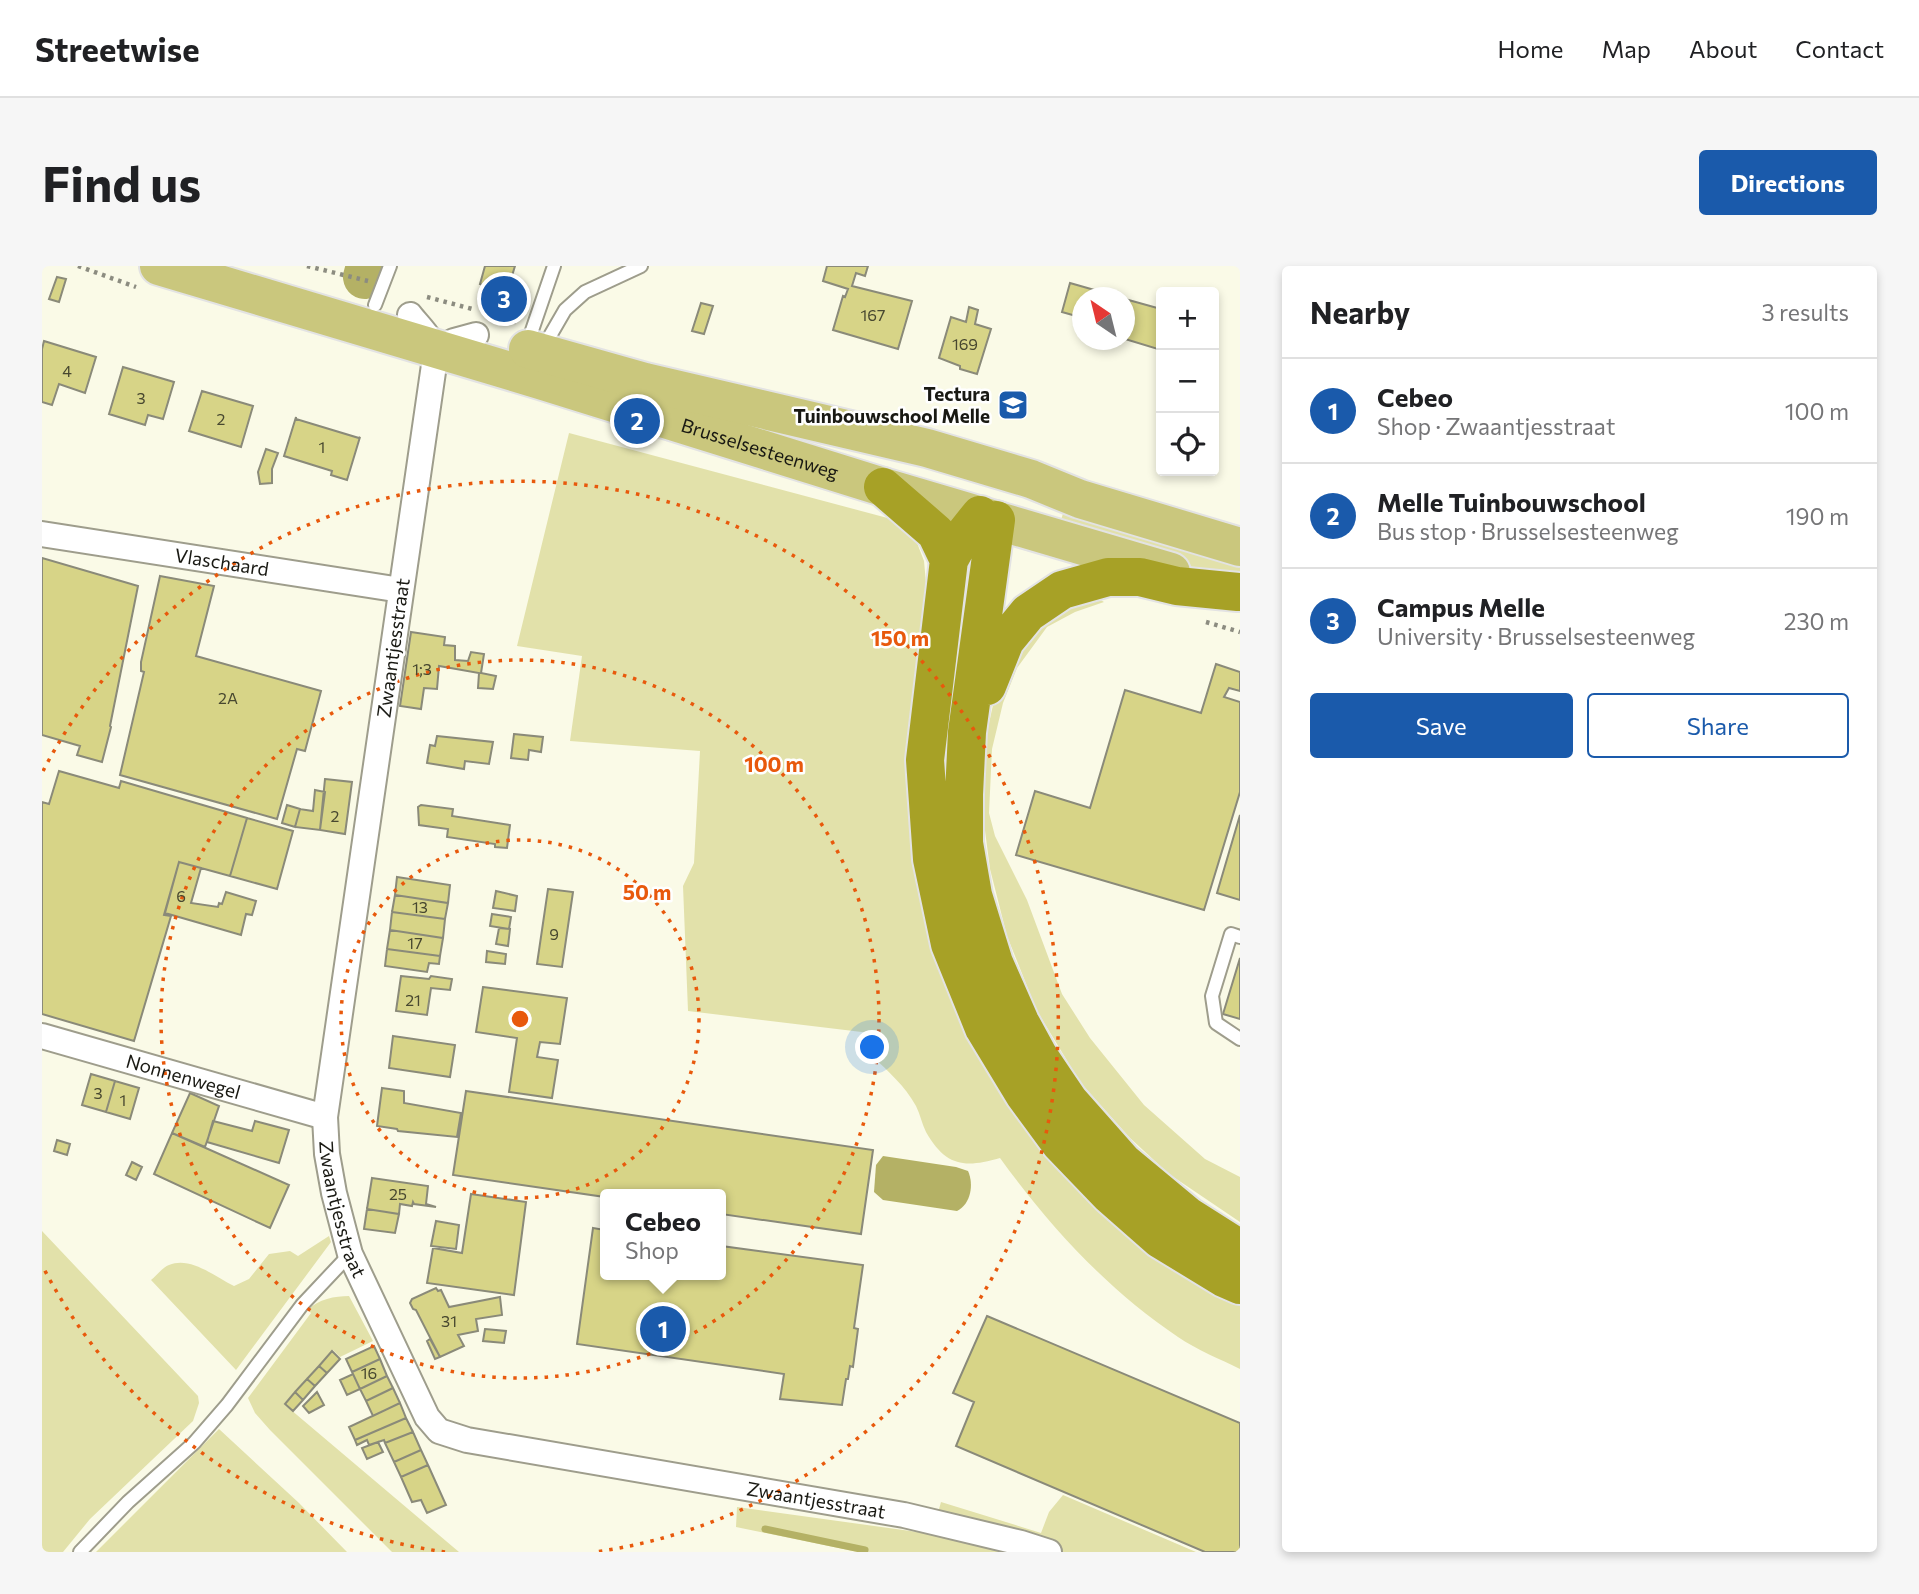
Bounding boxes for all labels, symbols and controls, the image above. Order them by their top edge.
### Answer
text: Streetwise [35,28,200,69]
text: Home [1498,34,1564,63]
text: Map [1602,34,1651,63]
text: About [1689,34,1757,63]
text: Contact [1795,34,1884,63]
button: Directions [1699,150,1877,215]
text: Find us [42,152,201,212]
pin: 3 [481,273,527,325]
north arrow [1072,287,1135,350]
map controls [1156,287,1219,476]
button: + [1156,287,1219,350]
text: Nearby [1310,293,1410,330]
text: 3 results [1762,298,1849,326]
house number: 167 [861,305,885,324]
house number: 169 [952,334,978,353]
button: − [1156,350,1219,413]
house number: 4 [62,361,72,380]
text: Cebeo [1377,381,1453,412]
place label: Tectura Tuinbouwschool Melle [794,382,990,427]
house number: 3 [136,388,146,407]
school or university icon: Tectura Tuinbouwschool Melle [996,388,1030,422]
pin: 2 [614,395,660,447]
text: 1 [1328,397,1338,425]
text: 100 m [1785,397,1849,425]
house number: 2 [217,409,226,428]
text: Shop · Zwaantjesstraat [1377,412,1615,440]
street label: Brusselsesteenweg [679,413,841,483]
button: locate [1156,413,1219,476]
house number: 1 [319,437,325,456]
text: Melle Tuinbouwschool [1377,486,1646,517]
text: 2 [1326,502,1340,530]
text: 190 m [1786,502,1849,530]
text: Bus stop · Brusselsesteenweg [1377,517,1679,545]
street label: Vlaschaard [173,543,271,580]
street label: Zwaantjesstraat [371,577,414,719]
text: Campus Melle [1377,591,1545,622]
text: 3 [1326,607,1340,635]
text: 230 m [1784,607,1849,635]
text: University · Brusselsesteenweg [1377,622,1695,650]
text: 150 m [871,625,929,650]
house number: 1;3 [412,659,432,678]
house number: 2A [218,688,238,707]
button: Save [1310,693,1573,758]
button: Share [1587,693,1849,758]
text: 100 m [744,751,804,776]
house number: 2 [331,806,340,825]
text: 50 m [623,879,671,904]
house number: 6 [176,886,186,905]
house number: 13 [412,897,428,916]
house number: 9 [549,924,559,943]
house number: 17 [407,933,423,952]
house number: 21 [405,990,421,1009]
centre of rings [508,1007,532,1031]
your location [855,1030,889,1064]
street label: Nonnenwegel [124,1049,243,1103]
house number: 3 [93,1083,103,1102]
house number: 1 [120,1090,126,1109]
street label: Zwaantjesstraat [315,1140,371,1281]
house number: 25 [389,1184,407,1203]
popup [600,1189,726,1280]
text: Cebeo [625,1205,701,1236]
text: Shop [625,1236,679,1264]
pin: 1 [640,1303,686,1355]
house number: 31 [441,1311,457,1330]
house number: 16 [361,1363,377,1382]
street label: Zwaantjesstraat [745,1476,888,1523]

